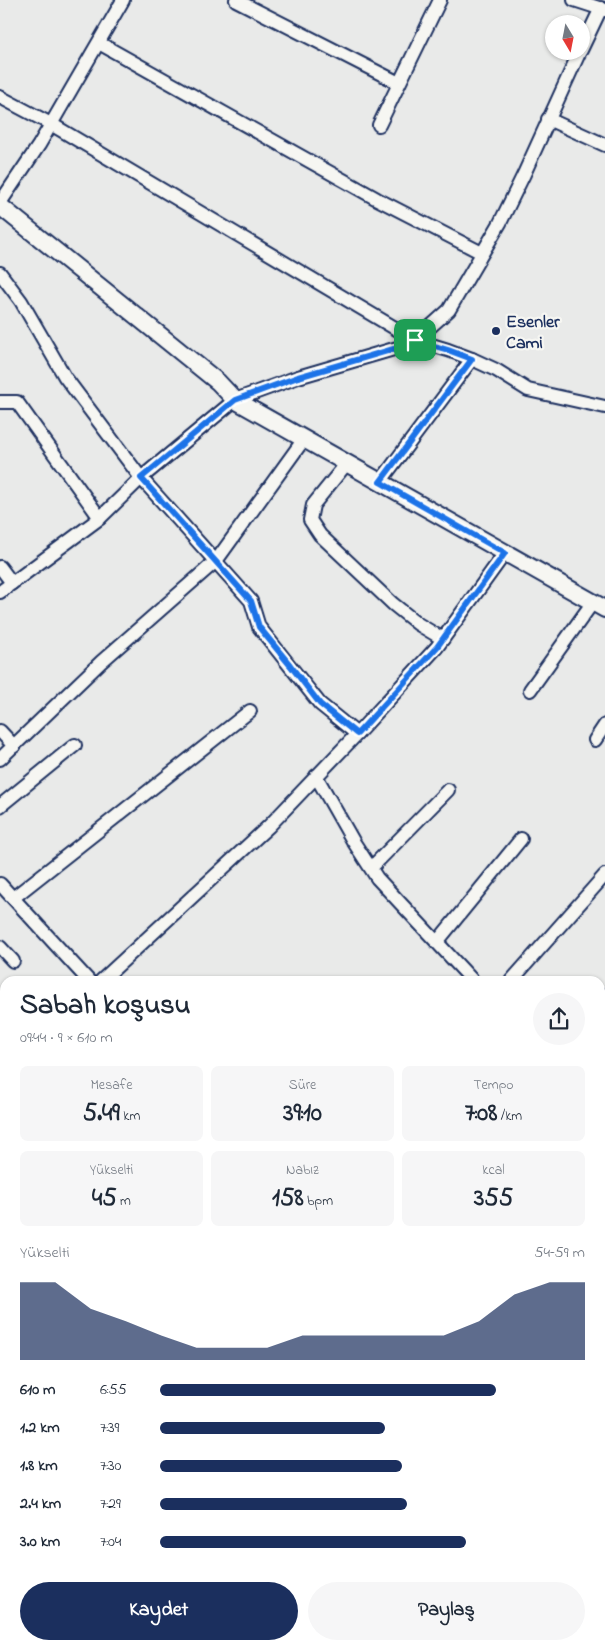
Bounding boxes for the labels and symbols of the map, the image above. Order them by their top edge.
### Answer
north arrow [545,15,590,60]
place label: Esenler Cami [506,310,560,357]
pin [394,319,436,361]
marker: Esenler Cami [490,325,502,337]

